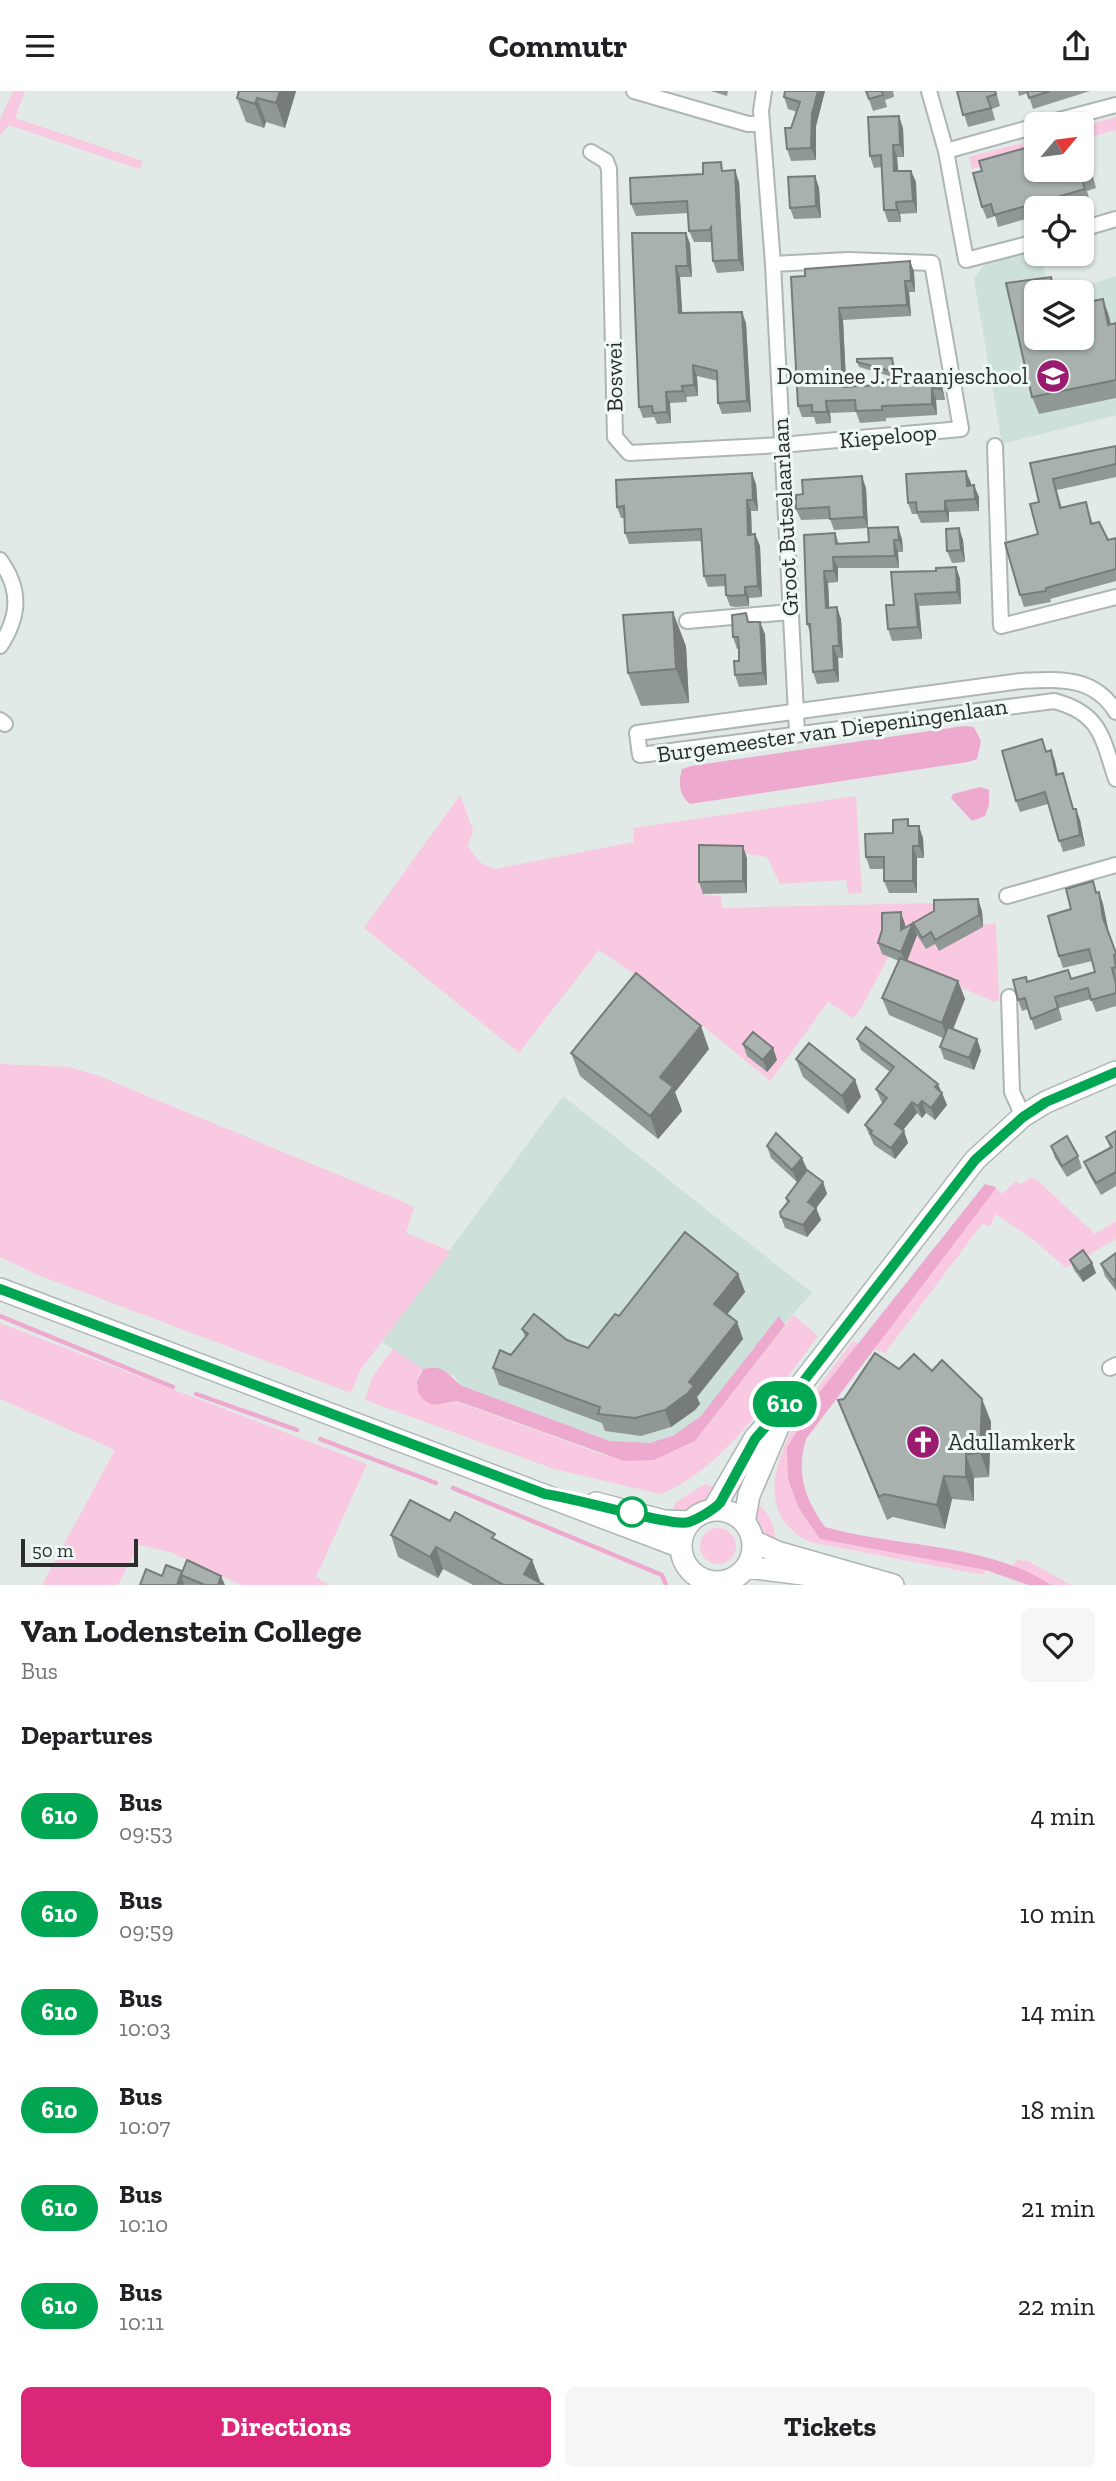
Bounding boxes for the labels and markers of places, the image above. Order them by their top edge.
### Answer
school or university icon: Dominee J. Fraanjeschool [1034,357,1072,395]
place label: Dominee J. Fraanjeschool [776,362,1028,390]
church icon: Adullamkerk [904,1423,942,1461]
place label: Adullamkerk [948,1428,1075,1456]
unlabelled marker [617,1497,647,1527]

